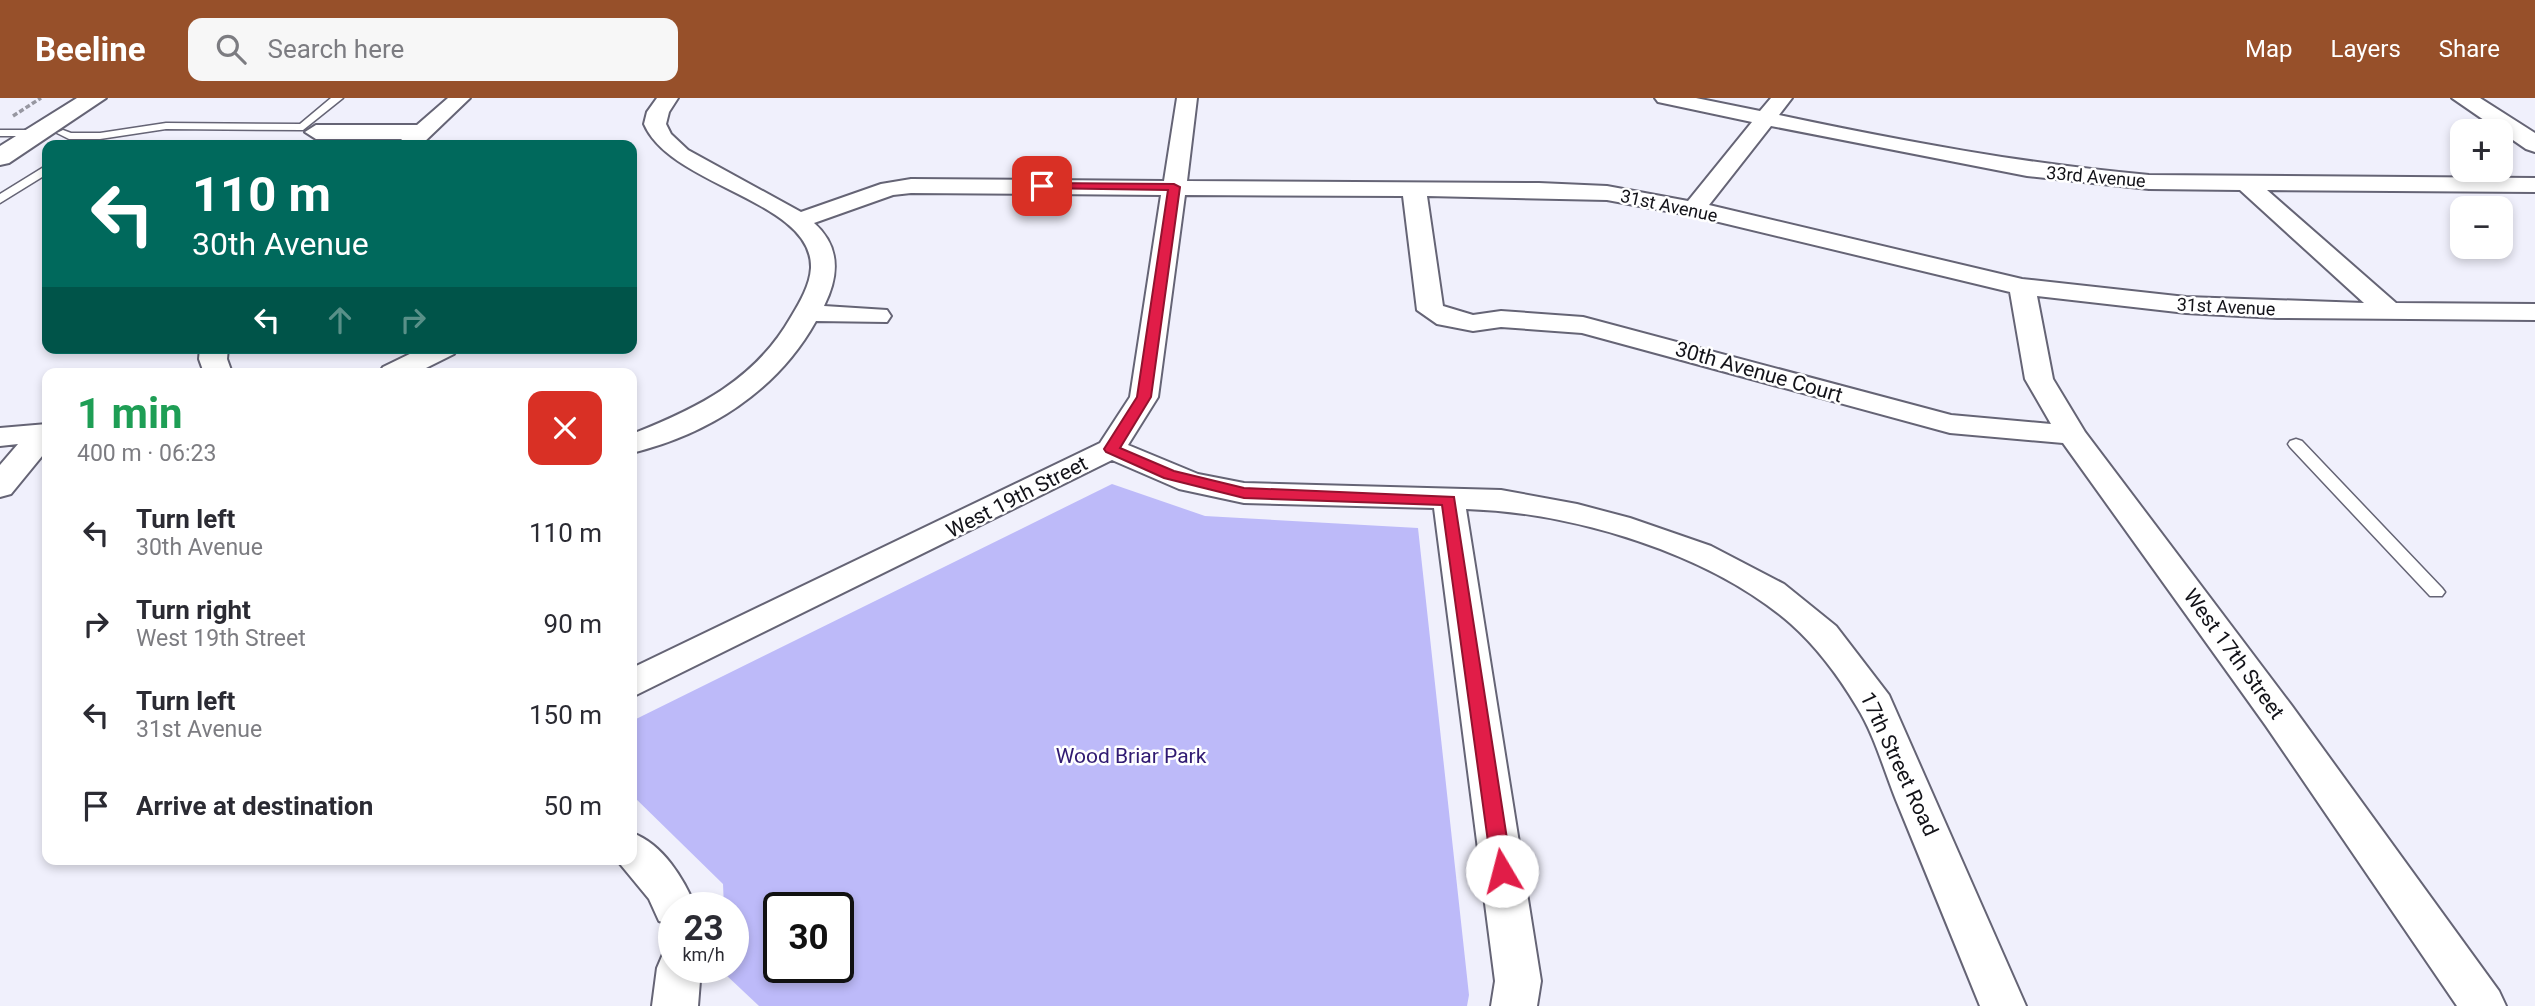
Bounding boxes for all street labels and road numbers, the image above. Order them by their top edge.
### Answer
street label: 33rd Avenue [2045,162,2147,191]
street label: 31st Avenue [1619,185,1720,226]
street label: 31st Avenue [2176,293,2276,320]
street label: 30th Avenue Court [1673,337,1846,407]
street label: West 19th Street [942,451,1092,543]
street label: West 17th Street [2179,584,2289,724]
street label: 17th Street Road [1855,688,1943,840]

